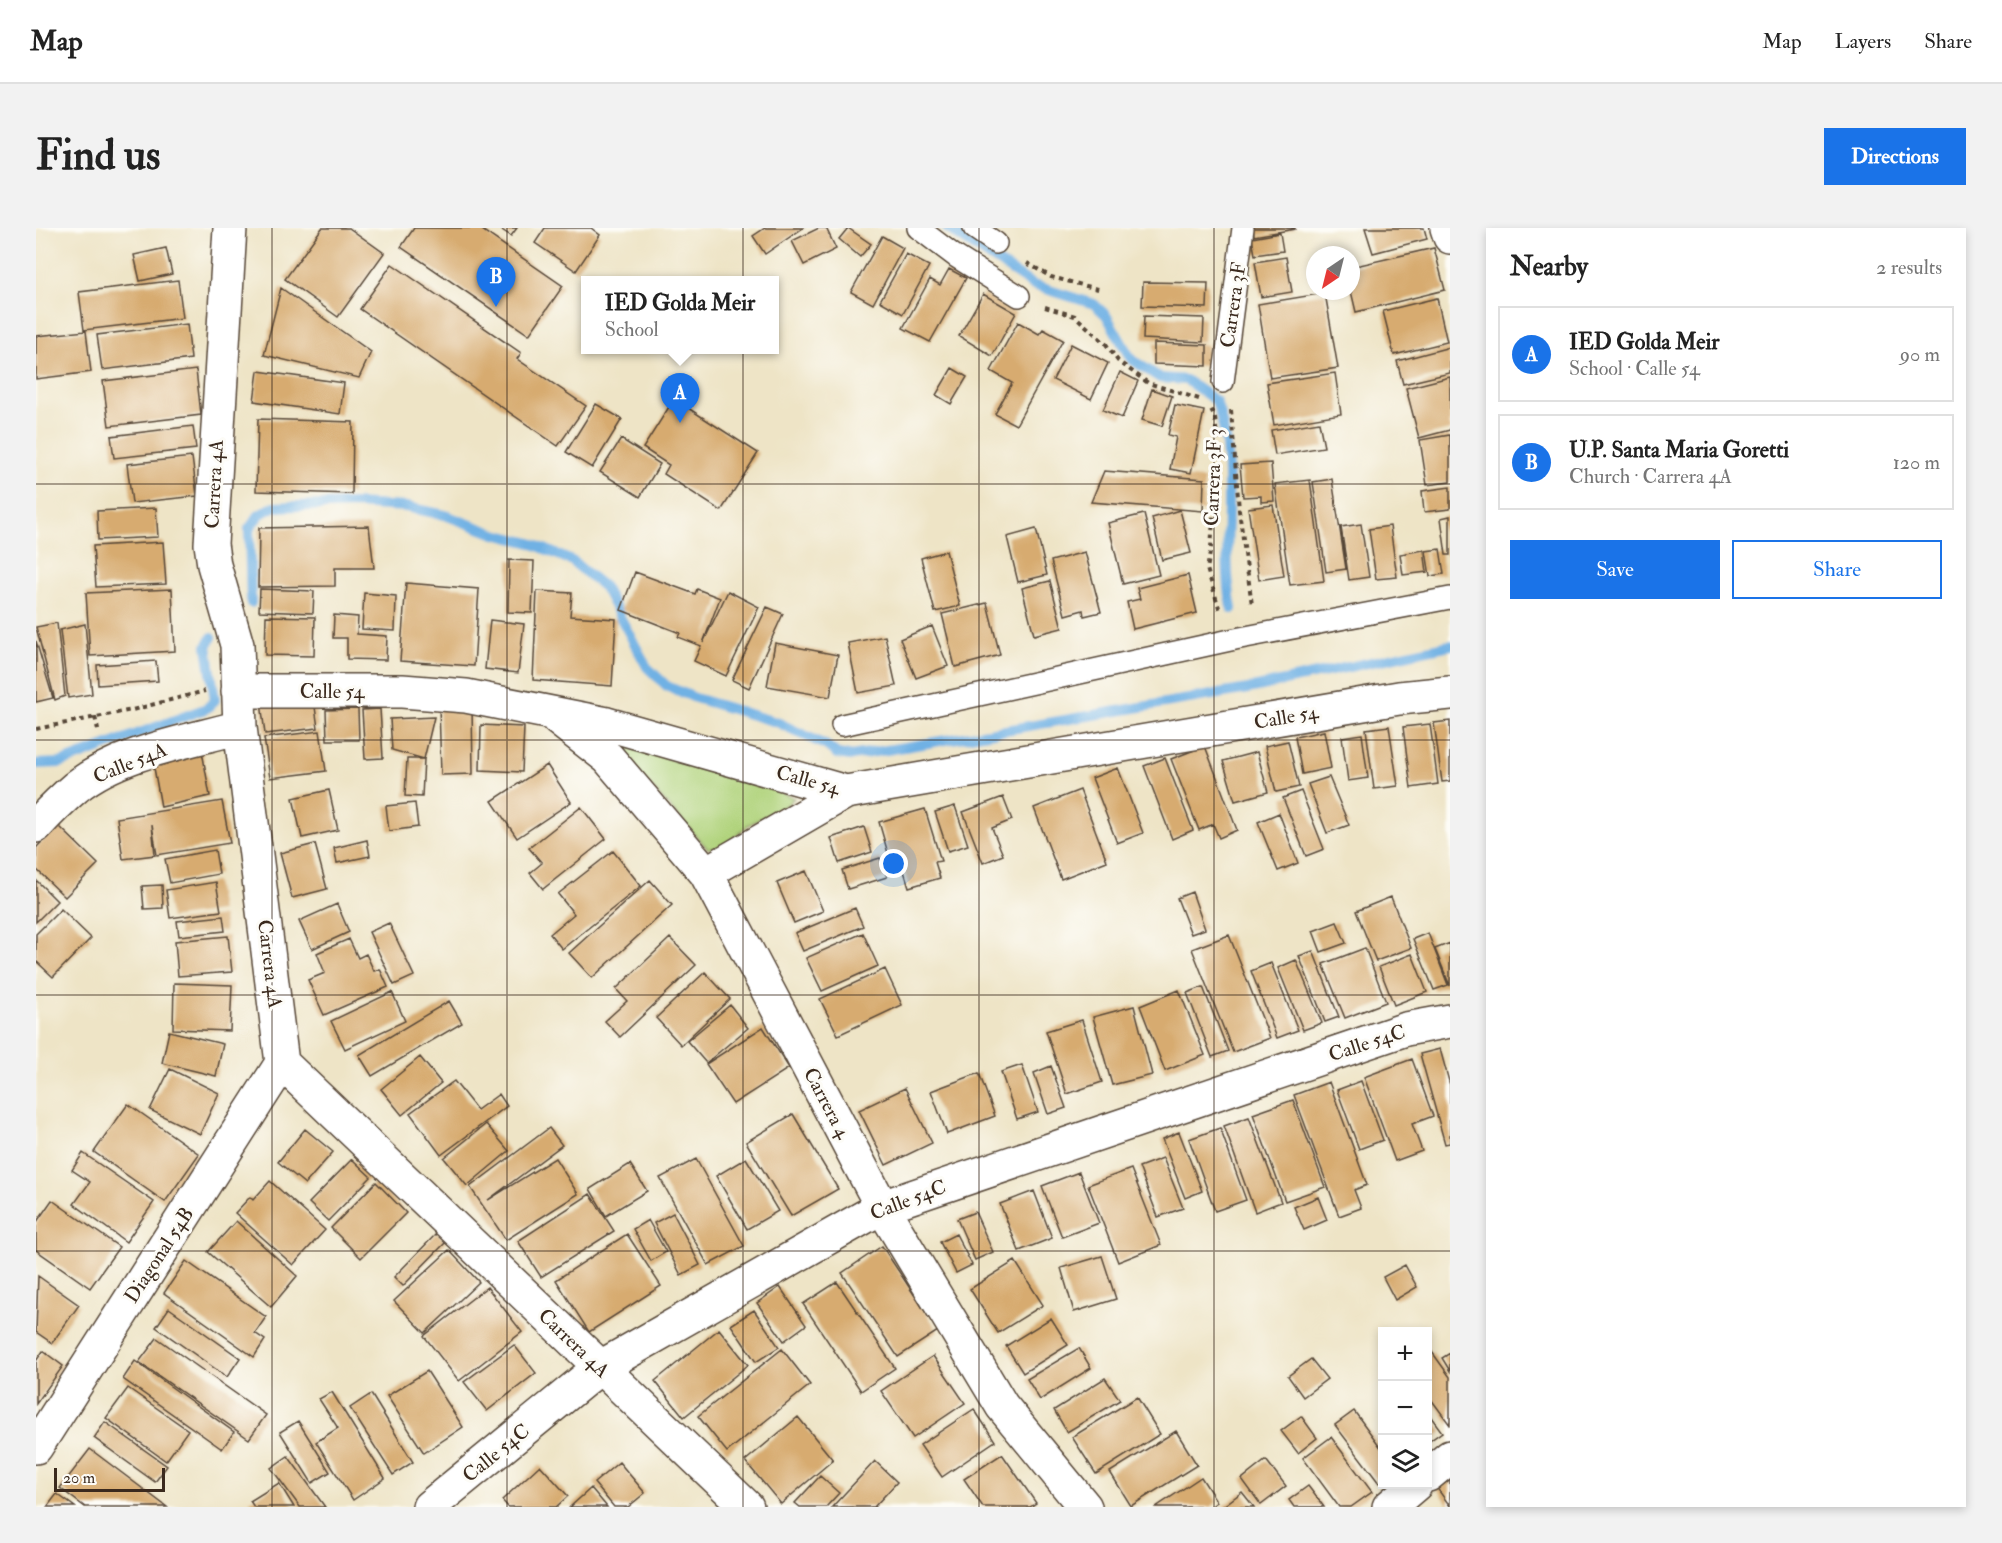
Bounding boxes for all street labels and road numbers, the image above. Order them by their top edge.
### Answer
street label: Carrera 3F [1215,260,1251,349]
street label: Carrera 3F 3 [1199,428,1227,526]
street label: Carrera 4A [199,438,229,529]
street label: Calle 54 [300,679,366,704]
street label: Calle 54 [1252,699,1321,735]
street label: Calle 54A [89,737,171,789]
street label: Calle 54 [774,760,844,801]
street label: Carrera 4A [252,918,288,1010]
street label: Calle 54C [1325,1019,1409,1067]
street label: Carrera 4 [798,1063,857,1144]
street label: Calle 54C [867,1174,949,1226]
street label: Diagonal 54B [119,1202,199,1308]
street label: Carrera 4A [533,1303,615,1383]
street label: Calle 54C [457,1418,535,1488]

